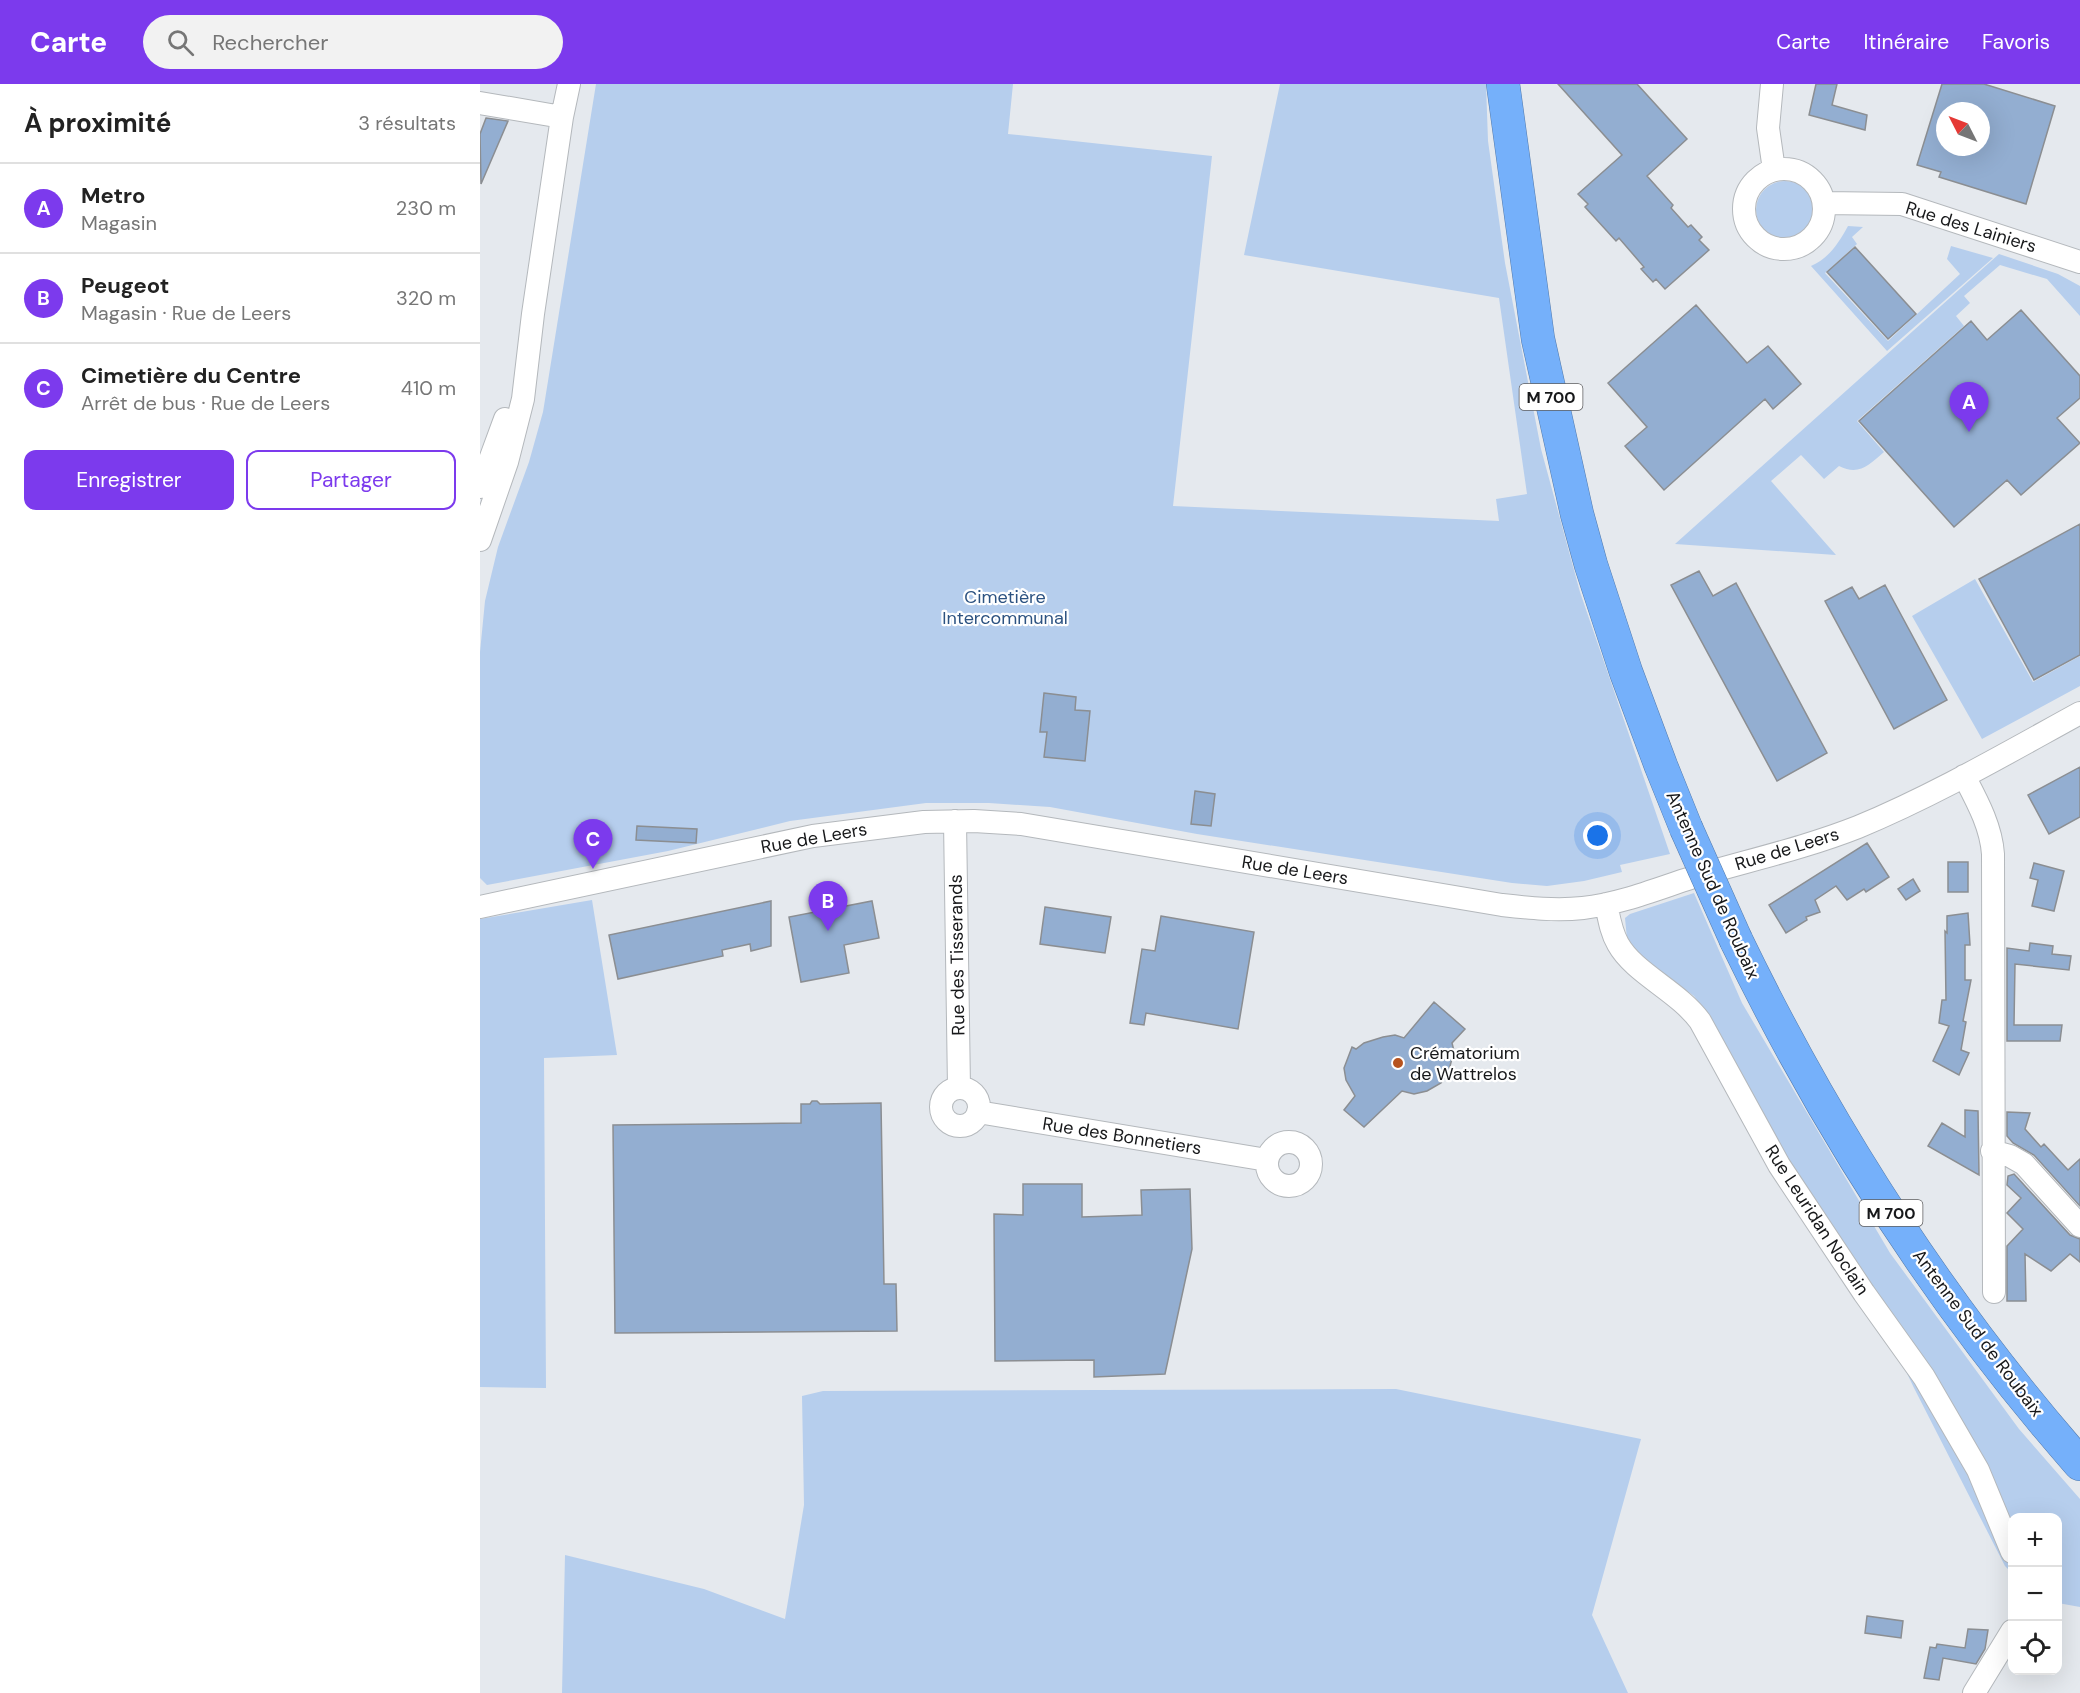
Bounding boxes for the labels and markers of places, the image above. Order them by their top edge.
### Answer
pin: A [1950,382,1988,432]
pin: C [574,820,612,869]
pin: B [808,882,848,931]
place label: Crématorium de Wattrelos [1410,1041,1520,1086]
marker: Crématorium de Wattrelos [1391,1056,1405,1070]

